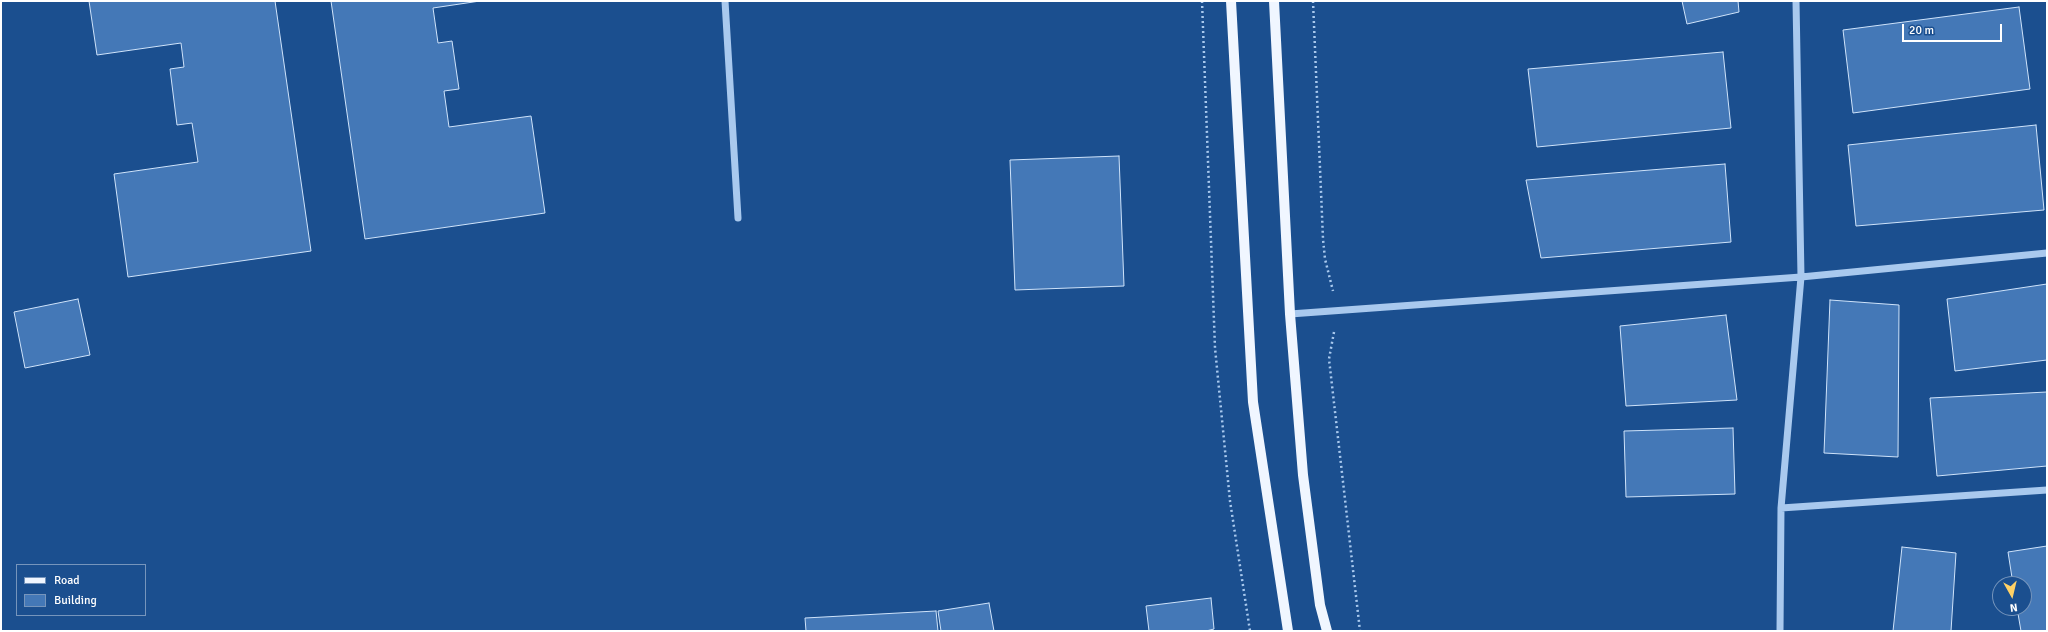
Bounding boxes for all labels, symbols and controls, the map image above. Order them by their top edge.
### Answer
scale bar [1904,16,2004,42]
text: 20 m [1909,23,1934,38]
legend [16,564,146,616]
text: Road [54,573,80,588]
north arrow [1992,576,2032,616]
text: Building [54,593,97,608]
text: N [2009,600,2018,614]

